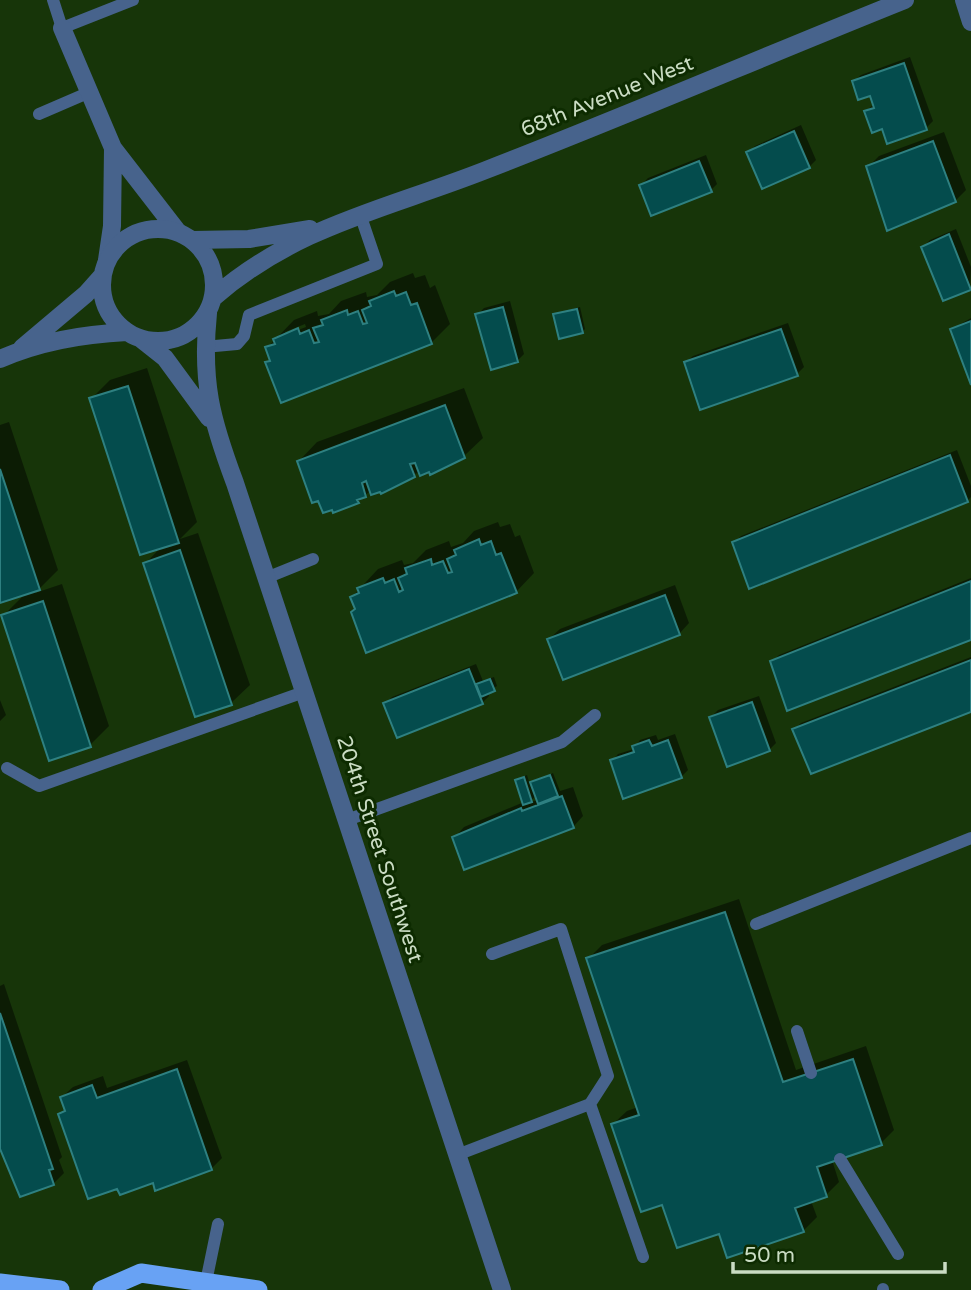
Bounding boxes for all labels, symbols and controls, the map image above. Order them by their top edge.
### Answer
street label: 68th Avenue West [517,51,697,142]
street label: 204th Street Southwest [331,733,428,966]
scale bar [733,1230,945,1274]
text: 50 m [744,1243,795,1268]

